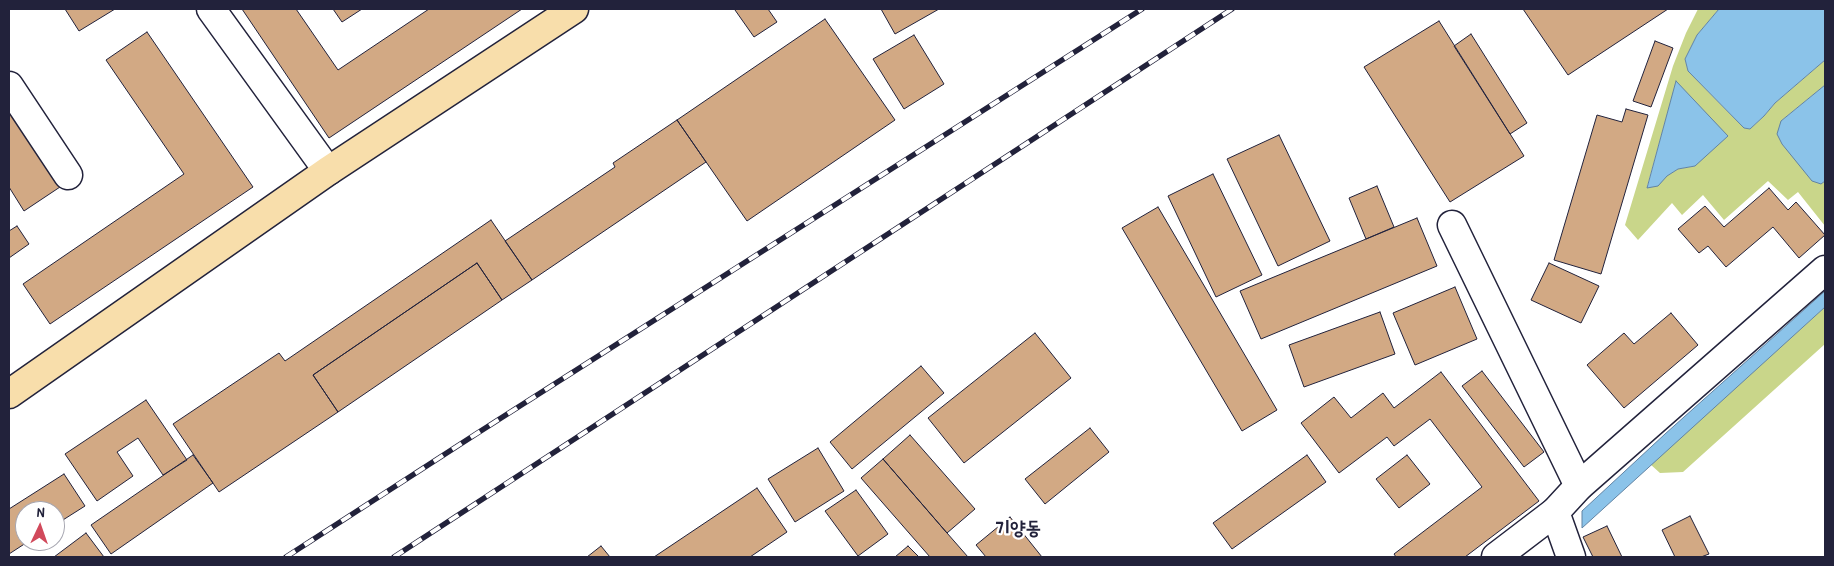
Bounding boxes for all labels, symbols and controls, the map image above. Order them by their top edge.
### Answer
north arrow [15,501,65,551]
text: N [37,502,45,521]
district label: 기양동 [995,518,1041,540]

